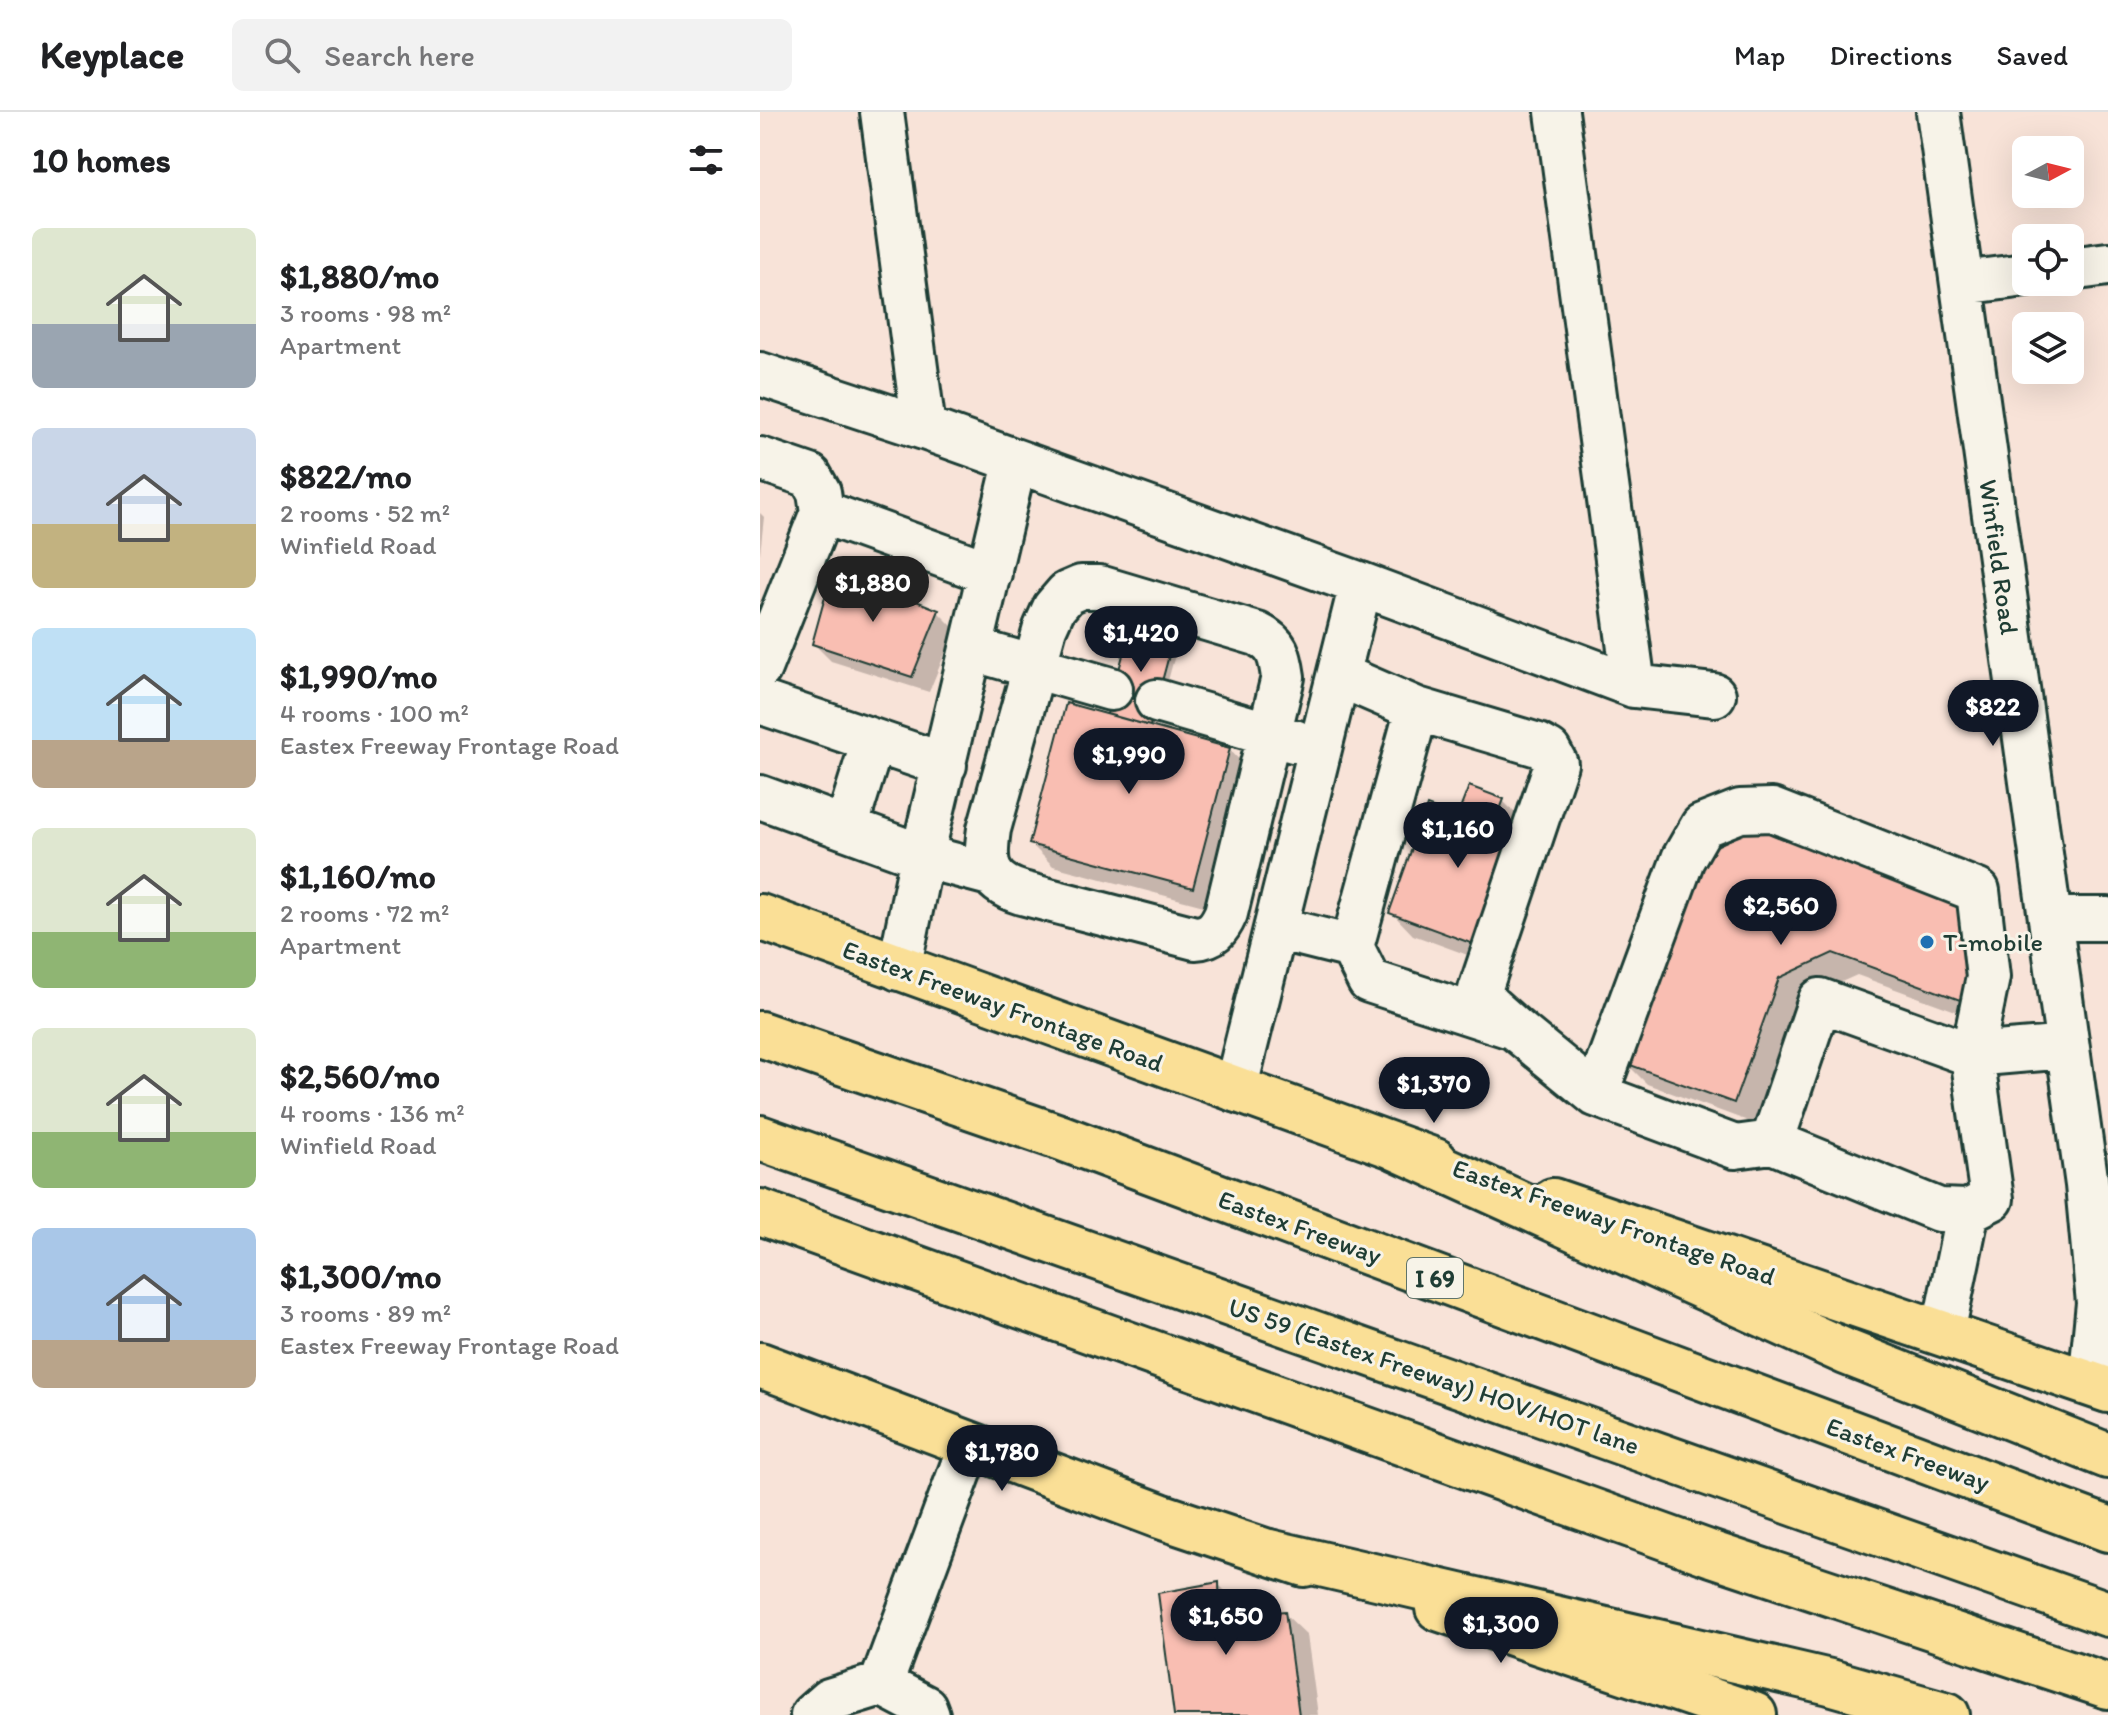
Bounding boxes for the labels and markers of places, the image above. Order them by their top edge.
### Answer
pin: $1,880 [808,556,938,624]
pin: $1,420 [1076,606,1206,674]
pin: $822 [1946,680,2040,748]
pin: $1,990 [1064,728,1194,796]
pin: $1,160 [1393,802,1523,870]
pin: $2,560 [1716,879,1846,947]
place label: T-mobile [1943,926,2043,958]
marker: T-mobile [1918,933,1936,951]
pin: $1,370 [1369,1057,1499,1125]
pin: $1,780 [937,1425,1067,1493]
pin: $1,650 [1161,1589,1291,1657]
pin: $1,300 [1436,1597,1566,1665]

